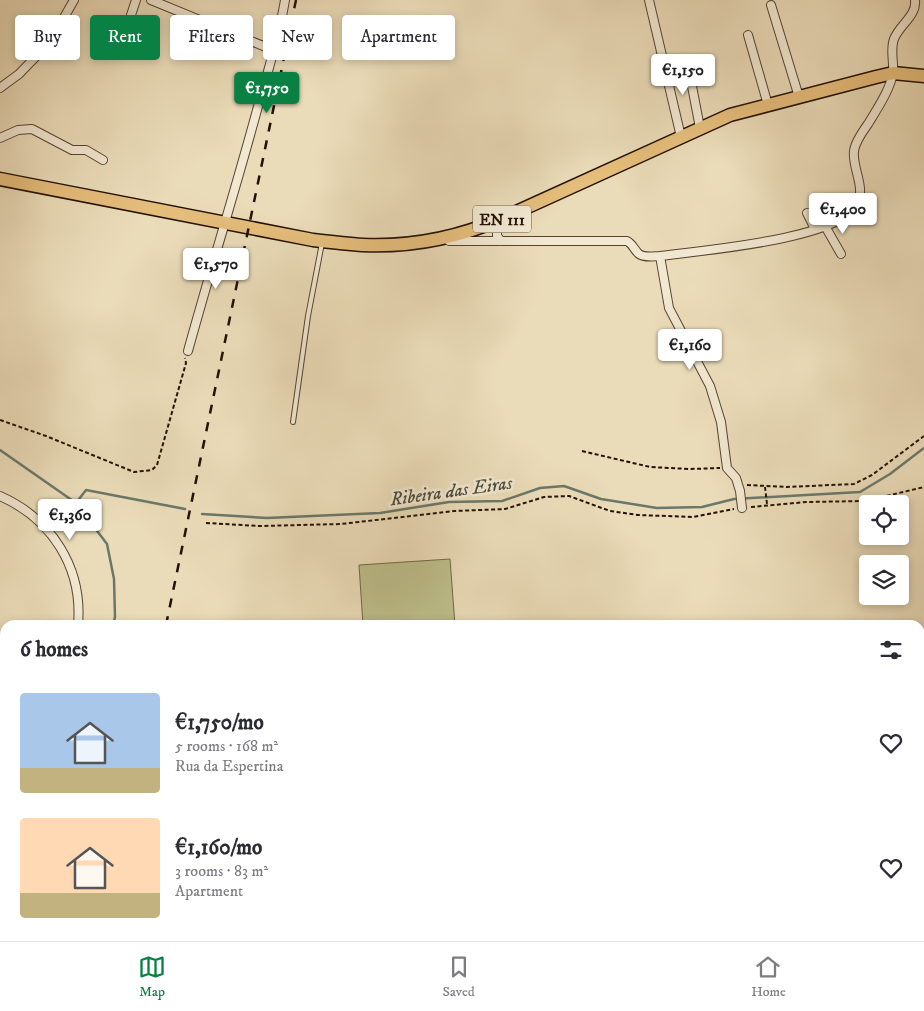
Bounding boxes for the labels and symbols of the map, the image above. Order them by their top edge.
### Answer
pin: €1,150 [642,54,724,96]
pin: €1,750 [226,72,308,114]
pin: €1,400 [802,192,884,235]
road number: EN 111 [473,205,531,232]
pin: €1,570 [175,248,257,290]
pin: €1,160 [649,328,731,371]
water label: Ribeira das Eiras [388,471,515,512]
pin: €1,360 [29,498,111,541]

